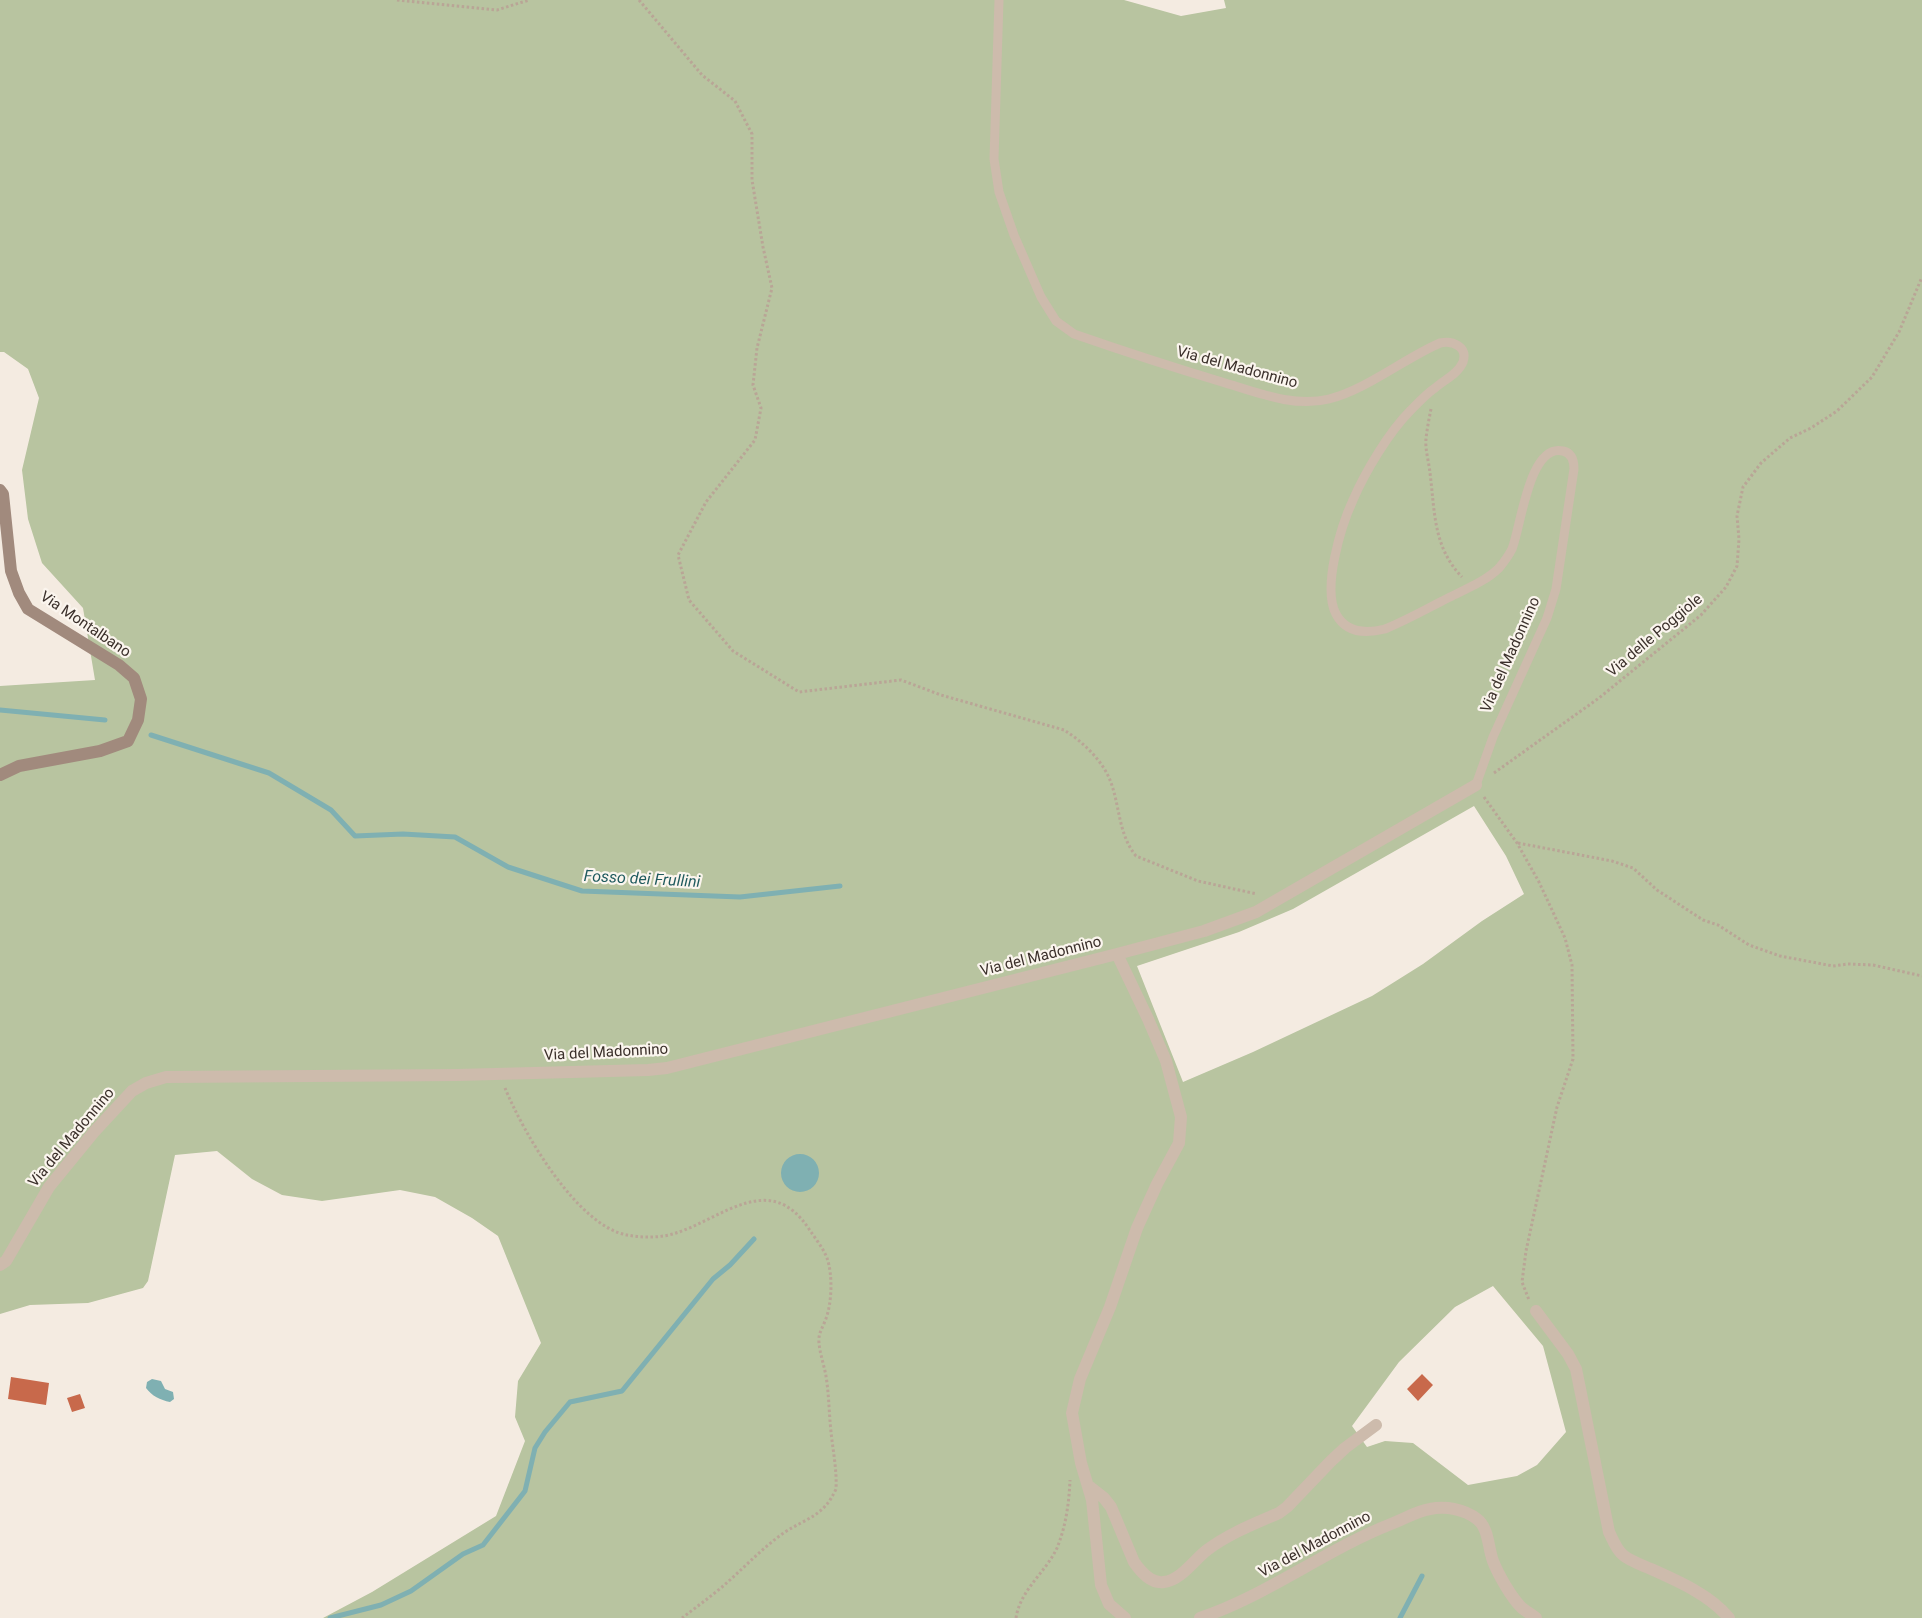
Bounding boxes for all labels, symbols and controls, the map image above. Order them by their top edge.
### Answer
street label: Via del Madonnino [1175,343,1299,393]
street label: Via Montalbano [36,588,134,662]
street label: Via delle Poggiole [1604,591,1706,681]
street label: Via del Madonnino [1478,595,1544,715]
water label: Fosso dei Frullini [583,867,701,893]
street label: Via del Madonnino [979,933,1103,981]
street label: Via del Madonnino [544,1041,668,1065]
street label: Via del Madonnino [25,1085,119,1191]
street label: Via del Madonnino [1256,1508,1374,1582]

